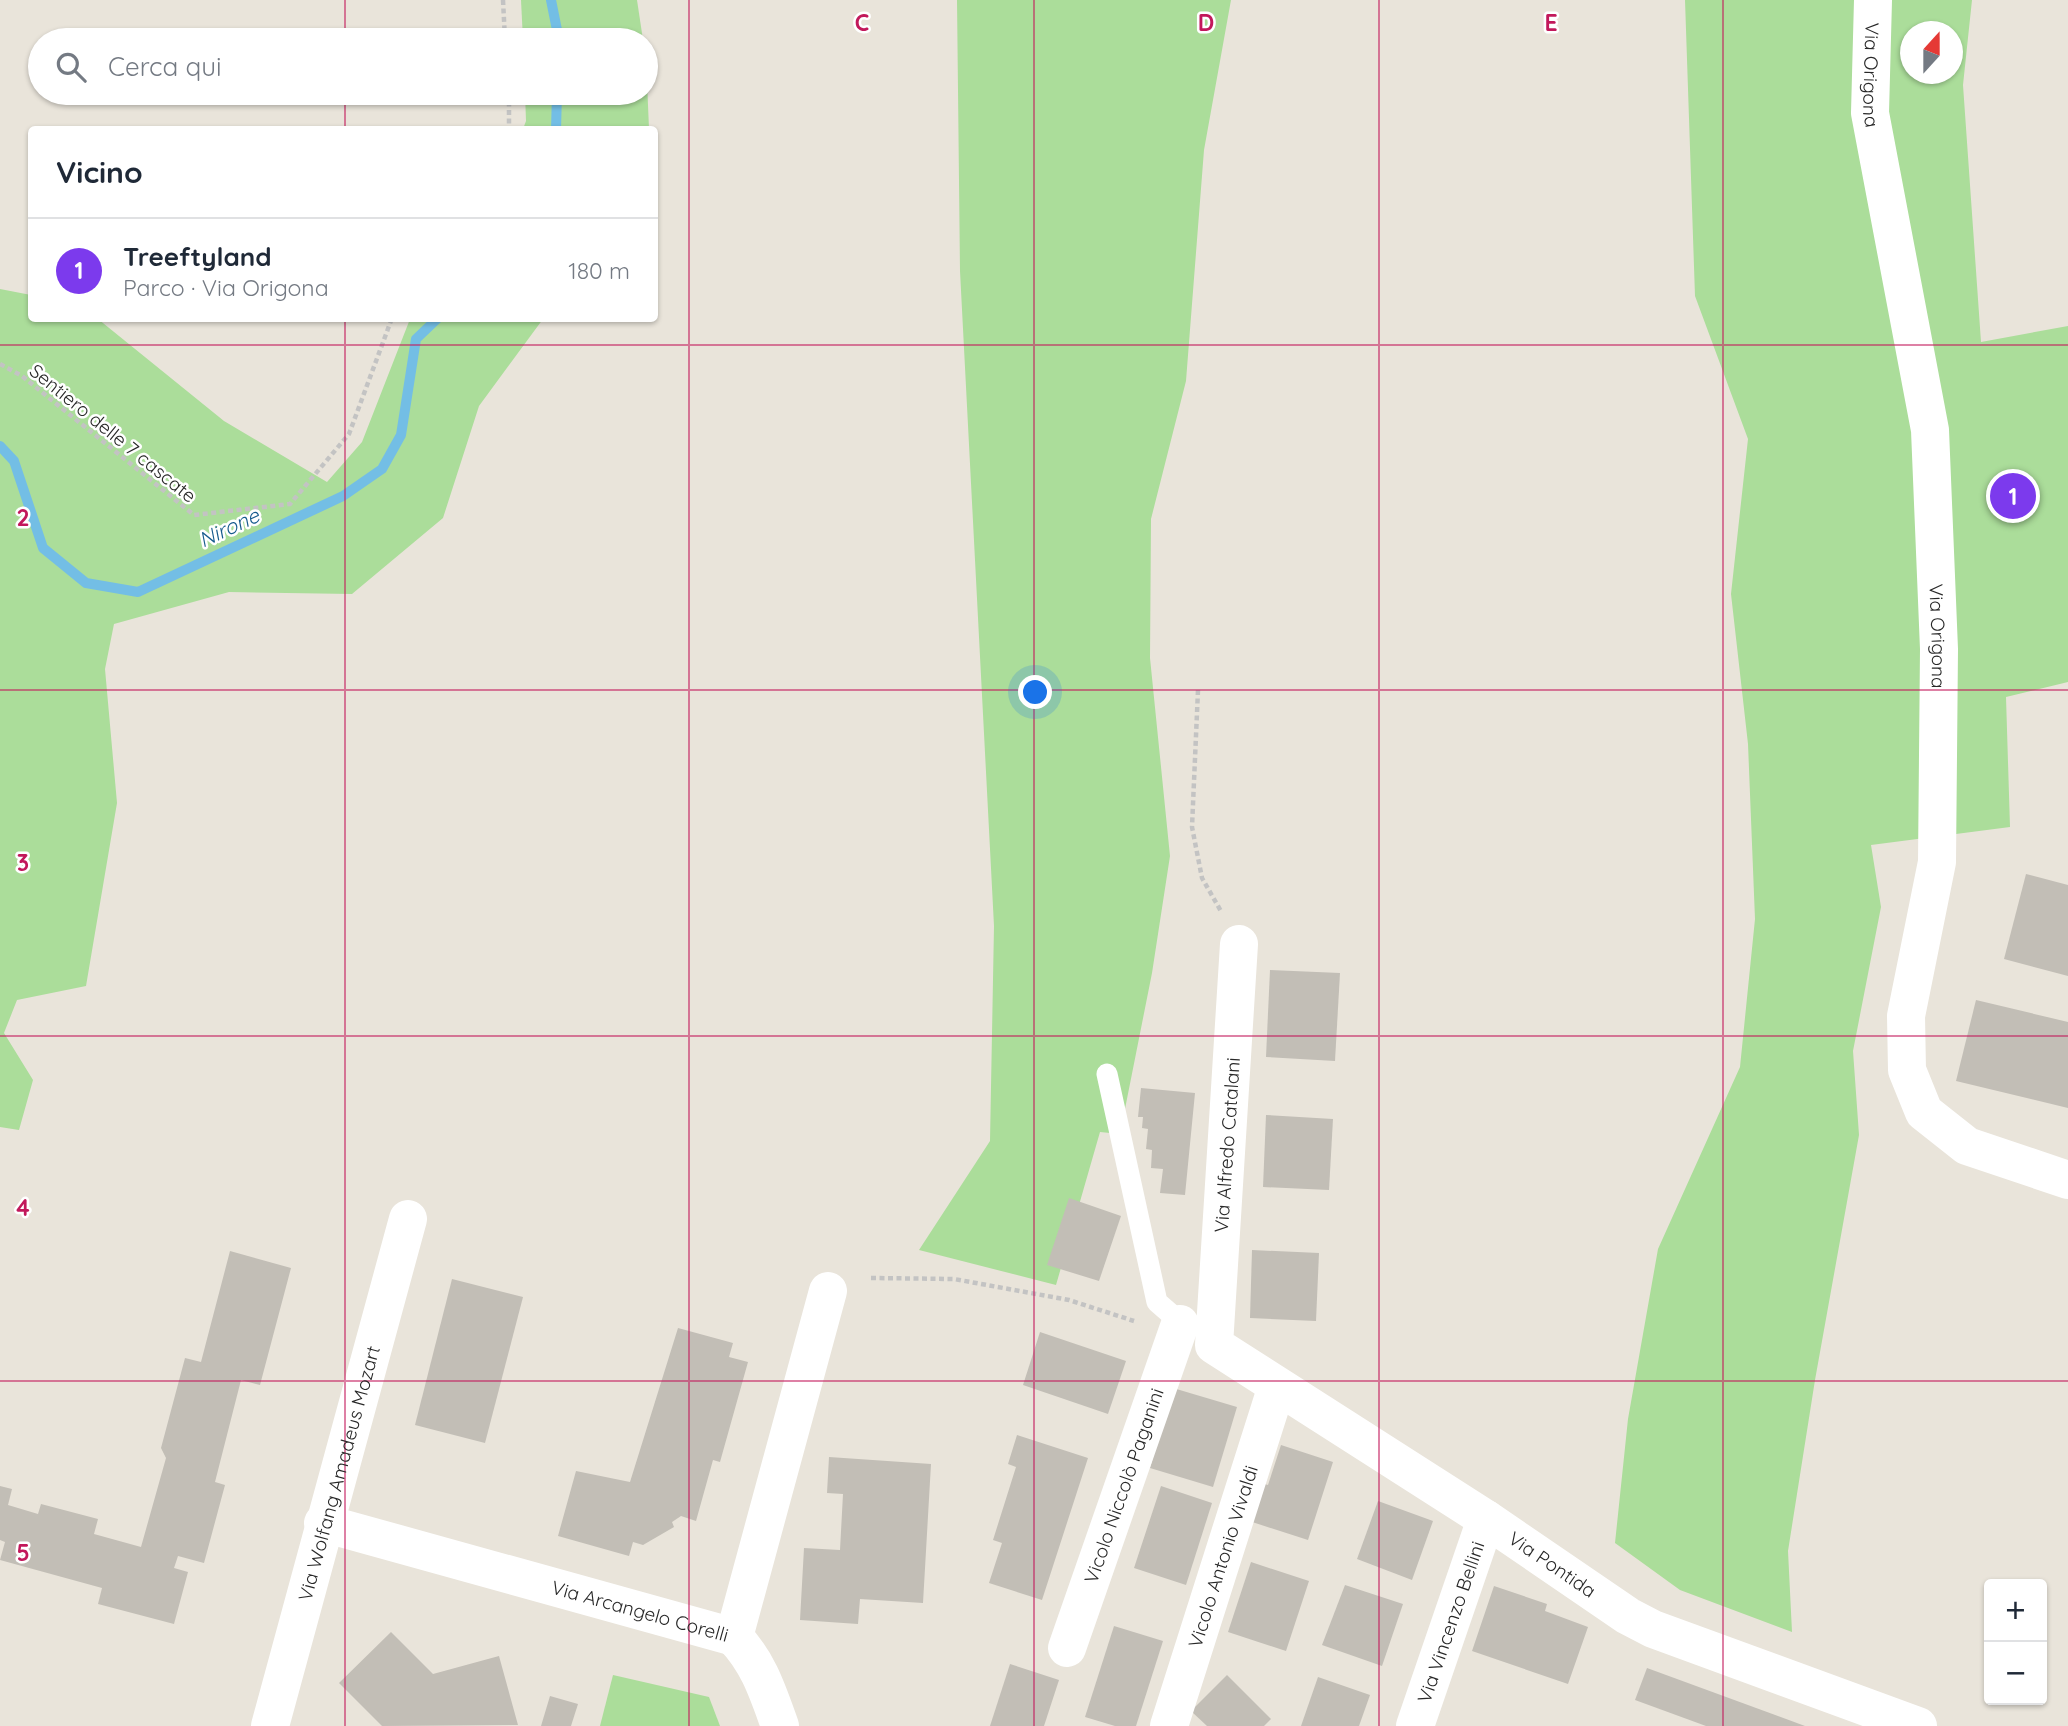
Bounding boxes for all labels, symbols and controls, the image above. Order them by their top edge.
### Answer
text: C [855,8,869,37]
text: D [1198,8,1214,37]
text: E [1544,8,1558,37]
north arrow [1900,21,1963,84]
street label: Via Origona [1858,22,1884,129]
search box [28,28,658,105]
icon: search [52,48,90,86]
text: Cerca qui [108,50,222,83]
text: Vicino [56,153,143,191]
text: Treeftyland [123,240,272,273]
text: 1 [75,256,83,285]
text: 180 m [568,256,630,285]
text: Parco · Via Origona [123,273,329,302]
street label: Sentiero delle 7 cascate [25,358,201,508]
pin: 1 [1990,470,2036,522]
water label: Nirone [194,501,264,552]
text: 2 [16,503,30,532]
street label: Via Origona [1924,583,1951,689]
your location [1018,675,1052,709]
text: 3 [17,848,29,877]
street label: Via Alfredo Catalani [1209,1057,1245,1233]
text: 4 [16,1193,30,1222]
street label: Via Wolfang Amadeus Mozart [293,1343,385,1603]
street label: Vicolo Niccolò Paganini [1079,1385,1169,1586]
street label: Vicolo Antonio Vivaldi [1183,1462,1263,1650]
street label: Via Pontida [1504,1526,1601,1603]
text: 5 [16,1538,30,1567]
street label: Via Vincenzo Bellini [1412,1538,1490,1706]
street label: Via Arcangelo Corelli [549,1575,731,1647]
map controls [1984,1579,2047,1705]
button: + [1984,1579,2047,1642]
button: − [1984,1642,2047,1705]

